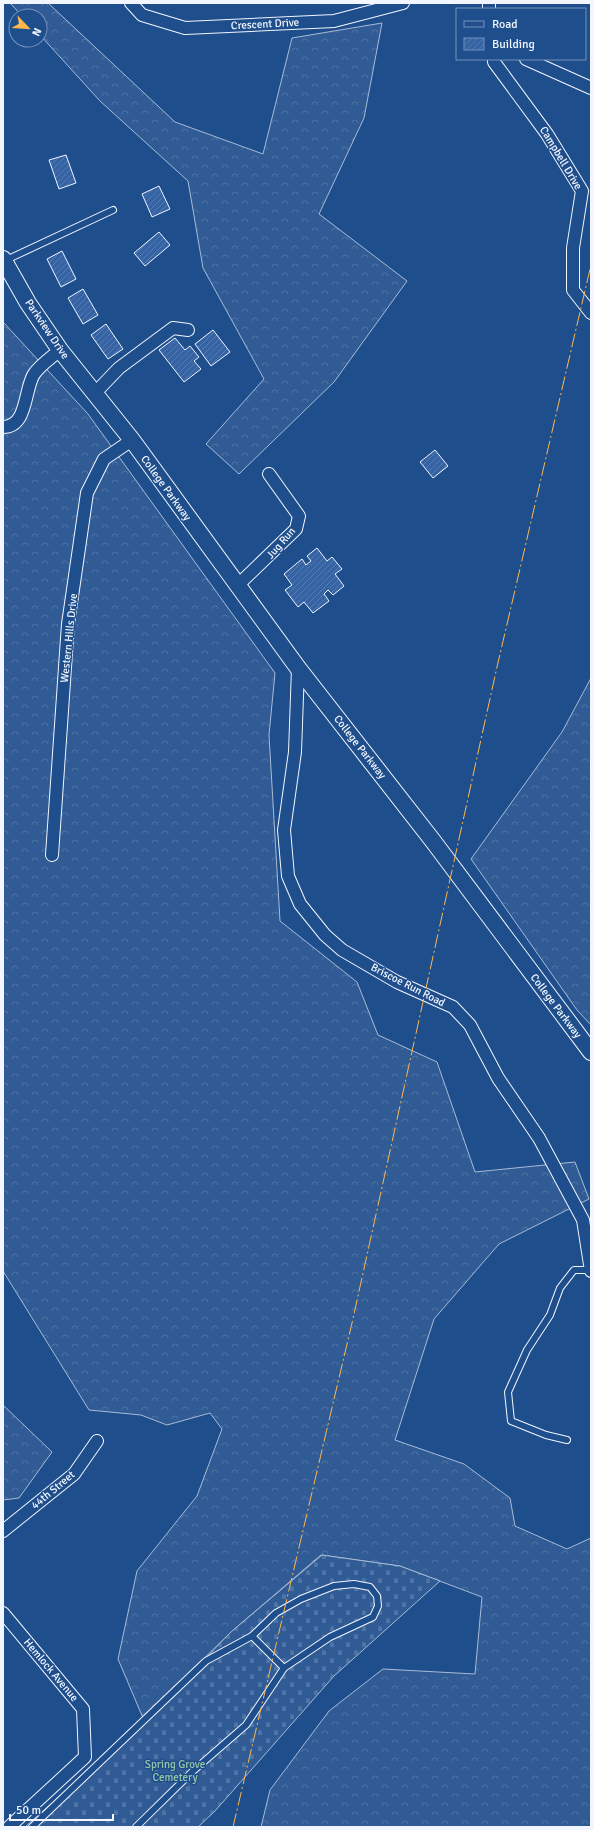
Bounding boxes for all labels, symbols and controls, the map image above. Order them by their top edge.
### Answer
north arrow [8,8,48,48]
legend [456,8,586,60]
street label: Crescent Drive [231,16,299,32]
text: Road [492,17,518,32]
text: N [29,26,44,38]
text: Building [492,37,535,52]
street label: Campbell Drive [537,124,585,192]
street label: Parkview Drive [22,297,72,361]
street label: College Parkway [138,453,194,524]
street label: Jug Run [264,525,298,561]
street label: Western Hills Drive [58,593,80,683]
street label: College Parkway [331,713,389,782]
street label: Briscoe Run Road [369,961,447,1009]
street label: College Parkway [528,971,585,1041]
street label: 44th Street [29,1468,78,1512]
street label: Hemlock Avenue [21,1636,81,1704]
park label: Spring Grove Cemetery [145,1758,205,1784]
scale bar [10,1796,113,1822]
text: 50 m [16,1803,41,1818]

